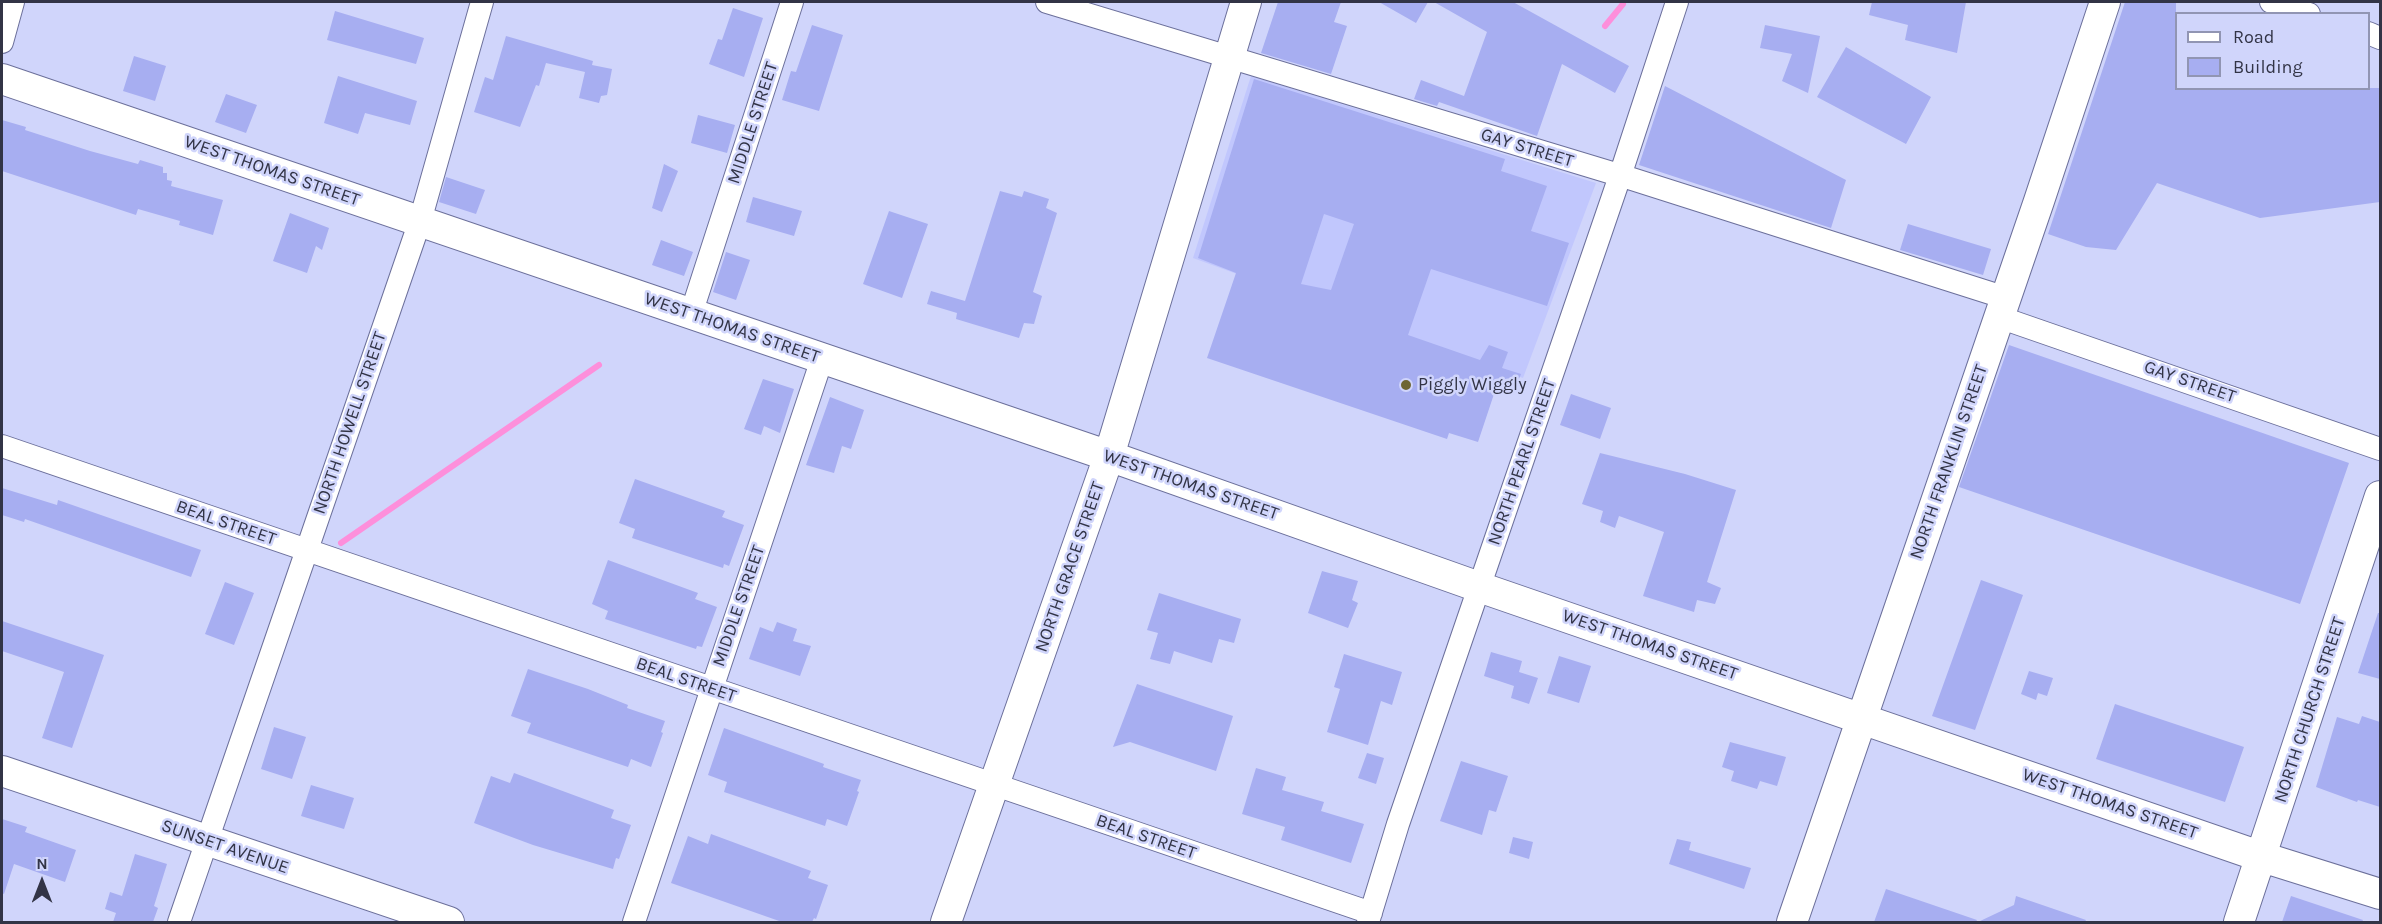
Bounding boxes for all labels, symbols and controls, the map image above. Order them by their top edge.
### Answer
legend [2175,12,2370,90]
text: Road [2233,26,2274,48]
text: Building [2233,56,2303,78]
street label: MIDDLE STREET [723,59,783,187]
street label: GAY STREET [1478,124,1576,172]
street label: WEST THOMAS STREET [182,131,362,211]
street label: WEST THOMAS STREET [642,288,822,368]
street label: NORTH HOWELL STREET [309,329,391,517]
street label: GAY STREET [2141,356,2239,408]
street label: NORTH FRANKLIN STREET [1905,362,1993,562]
place label: Piggly Wiggly [1418,374,1527,396]
street label: NORTH PEARL STREET [1483,376,1561,548]
marker: Piggly Wiggly [1399,378,1413,392]
street label: WEST THOMAS STREET [1101,445,1281,525]
street label: NORTH GRACE STREET [1031,479,1109,655]
street label: BEAL STREET [173,496,279,550]
street label: MIDDLE STREET [708,542,770,670]
street label: WEST THOMAS STREET [1560,605,1740,685]
street label: NORTH CHURCH STREET [2270,615,2350,805]
street label: BEAL STREET [633,653,739,707]
street label: WEST THOMAS STREET [2020,764,2200,844]
street label: BEAL STREET [1093,810,1199,864]
street label: SUNSET AVENUE [158,815,292,879]
north arrow [12,852,72,912]
text: N [36,854,48,873]

